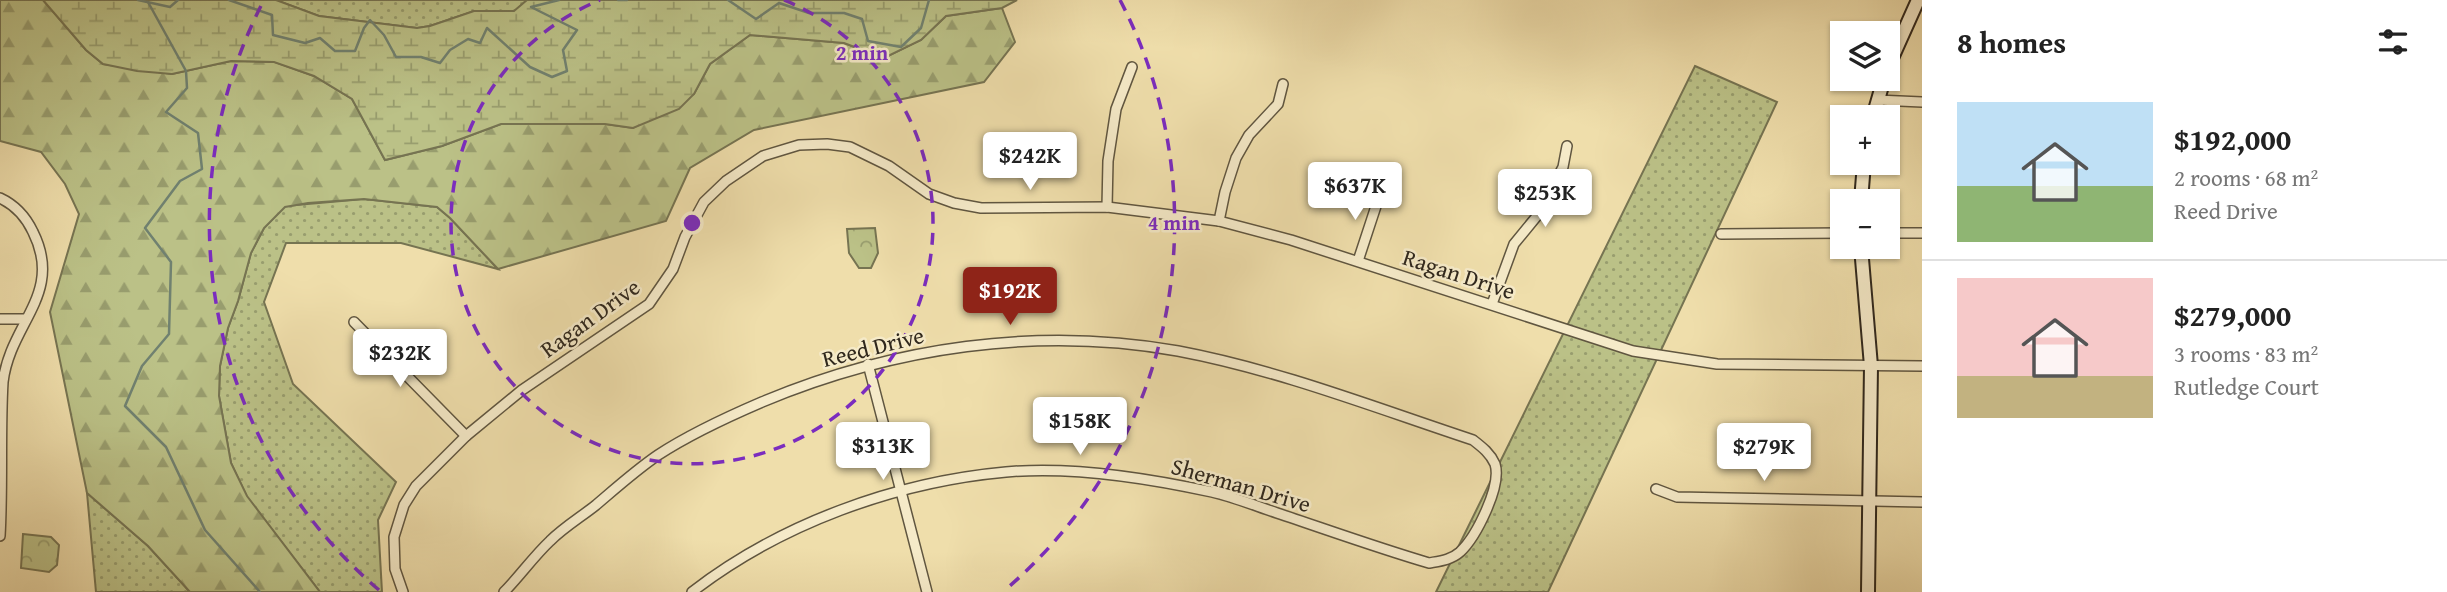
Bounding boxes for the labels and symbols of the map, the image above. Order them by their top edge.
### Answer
text: 2 min [836,37,889,68]
pin: $242K [981,132,1079,192]
pin: $637K [1306,162,1404,222]
pin: $253K [1496,170,1594,229]
text: 4 min [1148,207,1201,238]
centre of rings [680,211,704,235]
street label: Ragan Drive [1399,240,1519,307]
pin: $192K [961,268,1059,327]
street label: Ragan Drive [533,270,646,365]
street label: Reed Drive [819,318,927,375]
pin: $232K [351,330,449,389]
pin: $158K [1031,398,1129,457]
pin: $313K [834,422,932,482]
pin: $279K [1715,424,1813,483]
street label: Sherman Drive [1168,449,1315,520]

